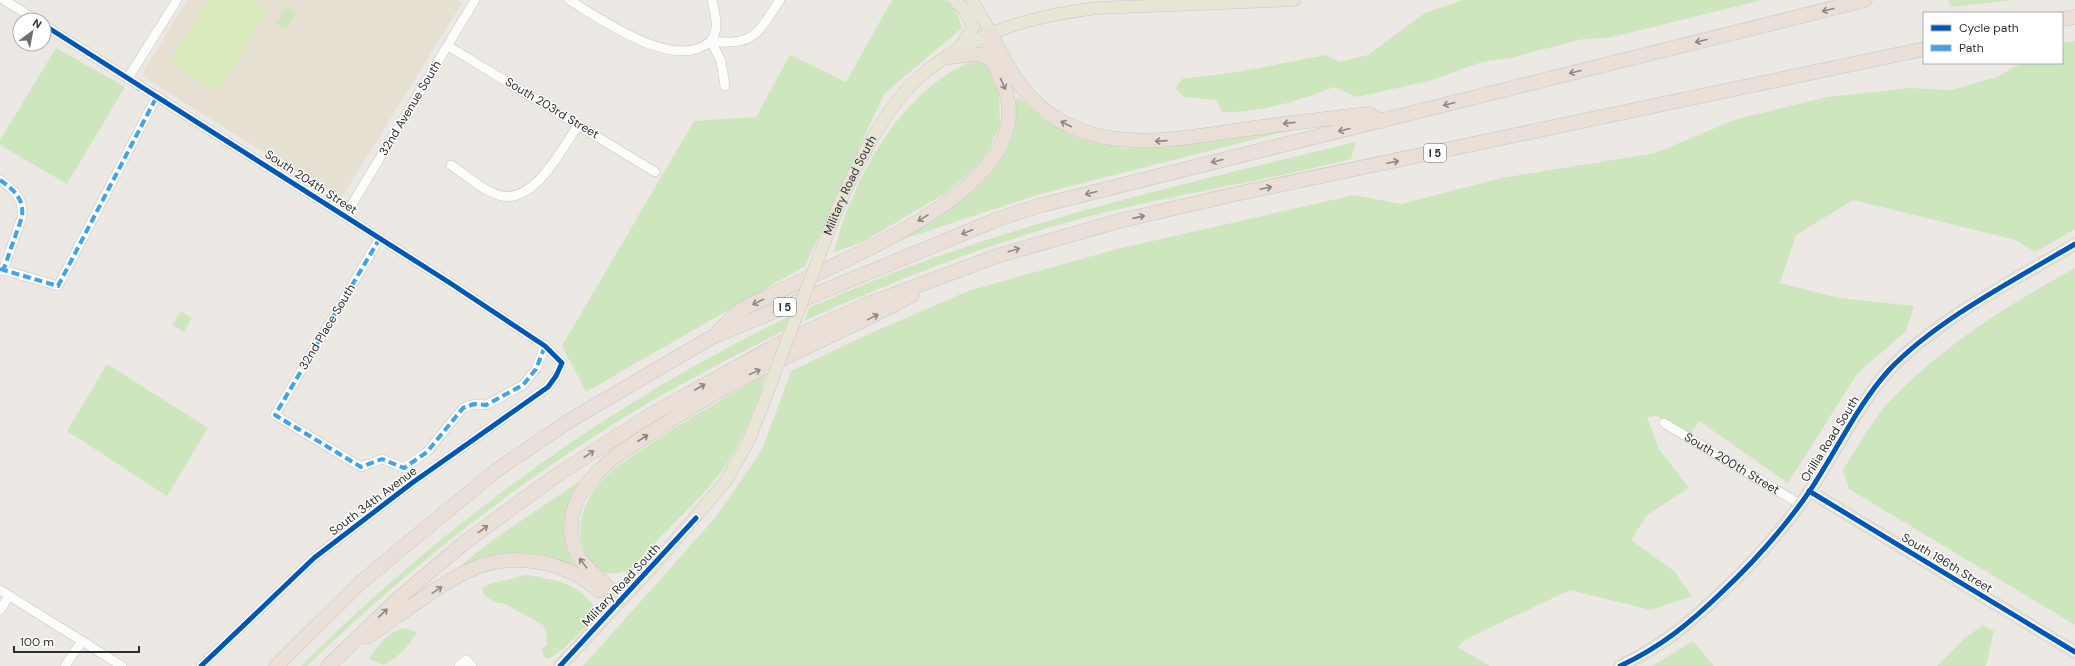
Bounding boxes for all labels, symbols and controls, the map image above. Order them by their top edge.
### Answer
one-way arrow [1821,6,1834,14]
north arrow [12,12,52,52]
legend [1923,12,2063,64]
text: N [30,15,44,32]
text: Cycle path [1959,20,2019,36]
one-way arrow [1695,37,1708,45]
text: Path [1959,40,1984,56]
street label: 32nd Avenue South [375,57,445,158]
one-way arrow [1569,69,1582,76]
street label: South 203rd Street [502,74,602,143]
one-way arrow [1000,77,1007,89]
one-way arrow [1443,101,1456,108]
one-way arrow [1283,119,1296,127]
one-way arrow [1061,120,1073,127]
one-way arrow [1337,127,1350,134]
street label: Military Road South [820,133,880,237]
one-way arrow [1155,137,1168,145]
road number: I 5 [1424,144,1446,162]
street label: South 204th Street [262,146,360,218]
one-way arrow [1211,157,1224,165]
one-way arrow [1386,157,1399,165]
one-way arrow [1259,184,1272,192]
one-way arrow [1085,189,1098,197]
one-way arrow [1132,212,1145,220]
one-way arrow [917,214,929,222]
one-way arrow [962,229,974,236]
one-way arrow [1007,246,1020,253]
street label: 32nd Place South [295,281,359,373]
road number: I 5 [774,298,796,316]
one-way arrow [752,299,764,306]
one-way arrow [866,312,878,320]
one-way arrow [749,368,761,375]
one-way arrow [694,382,706,390]
street label: Orillia Road South [1797,393,1863,485]
street label: South 200th Street [1681,429,1783,498]
one-way arrow [637,434,648,442]
one-way arrow [583,450,594,458]
street label: South 34th Avenue [326,463,420,539]
one-way arrow [477,525,488,533]
street label: South 196th Street [1899,530,1996,597]
street label: Military Road South [578,540,664,630]
one-way arrow [579,557,587,568]
one-way arrow [431,586,442,594]
one-way arrow [378,608,388,618]
scale bar [14,628,139,654]
text: 100 m [20,634,54,650]

